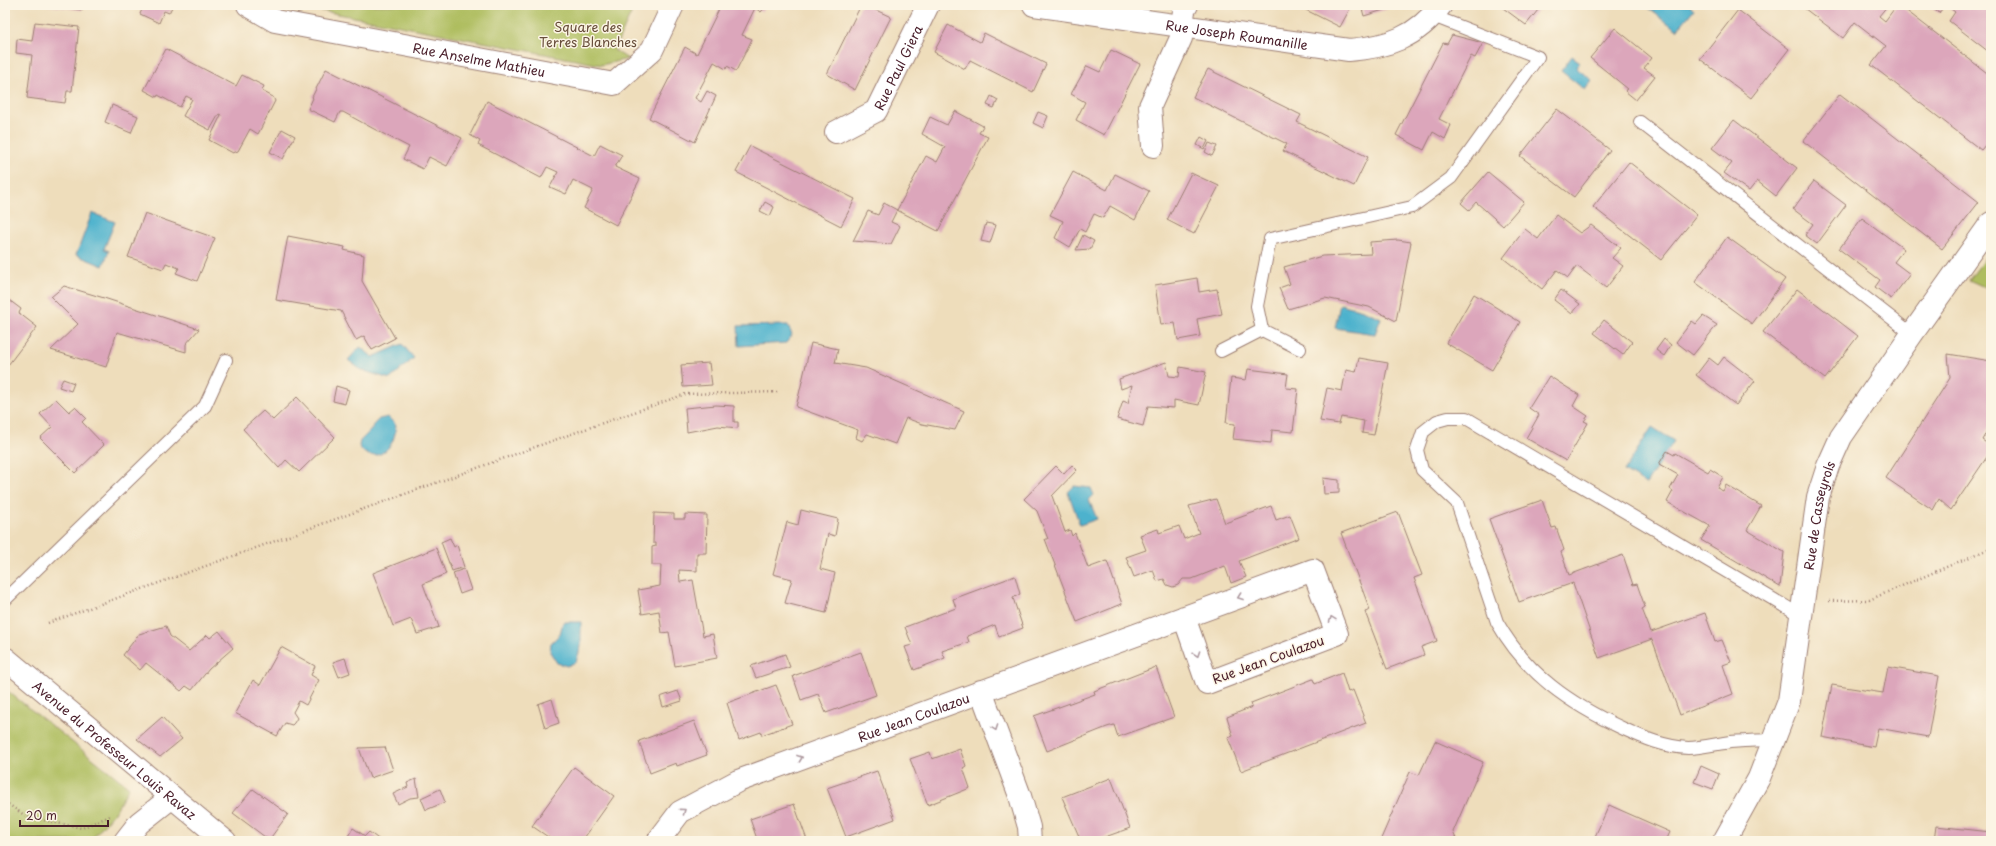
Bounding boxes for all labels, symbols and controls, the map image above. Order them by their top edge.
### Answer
street label: Rue Joseph Roumanille [1165,14,1309,54]
park label: Square des Terres Blanches [539,17,637,51]
street label: Rue Paul Giera [869,21,926,113]
street label: Rue Anselme Mathieu [411,37,547,81]
street label: Rue de Casseyrols [1798,457,1839,571]
one-way arrow [1237,592,1244,600]
one-way arrow [1328,615,1336,622]
street label: Rue Jean Coulazou [1209,630,1327,688]
one-way arrow [1192,650,1201,657]
street label: Avenue du Professeur Louis Ravaz [29,676,201,823]
street label: Rue Jean Coulazou [855,687,972,746]
one-way arrow [990,724,998,731]
one-way arrow [797,754,804,762]
scale bar [20,802,108,828]
text: 20 m [26,806,57,824]
one-way arrow [678,809,685,816]

